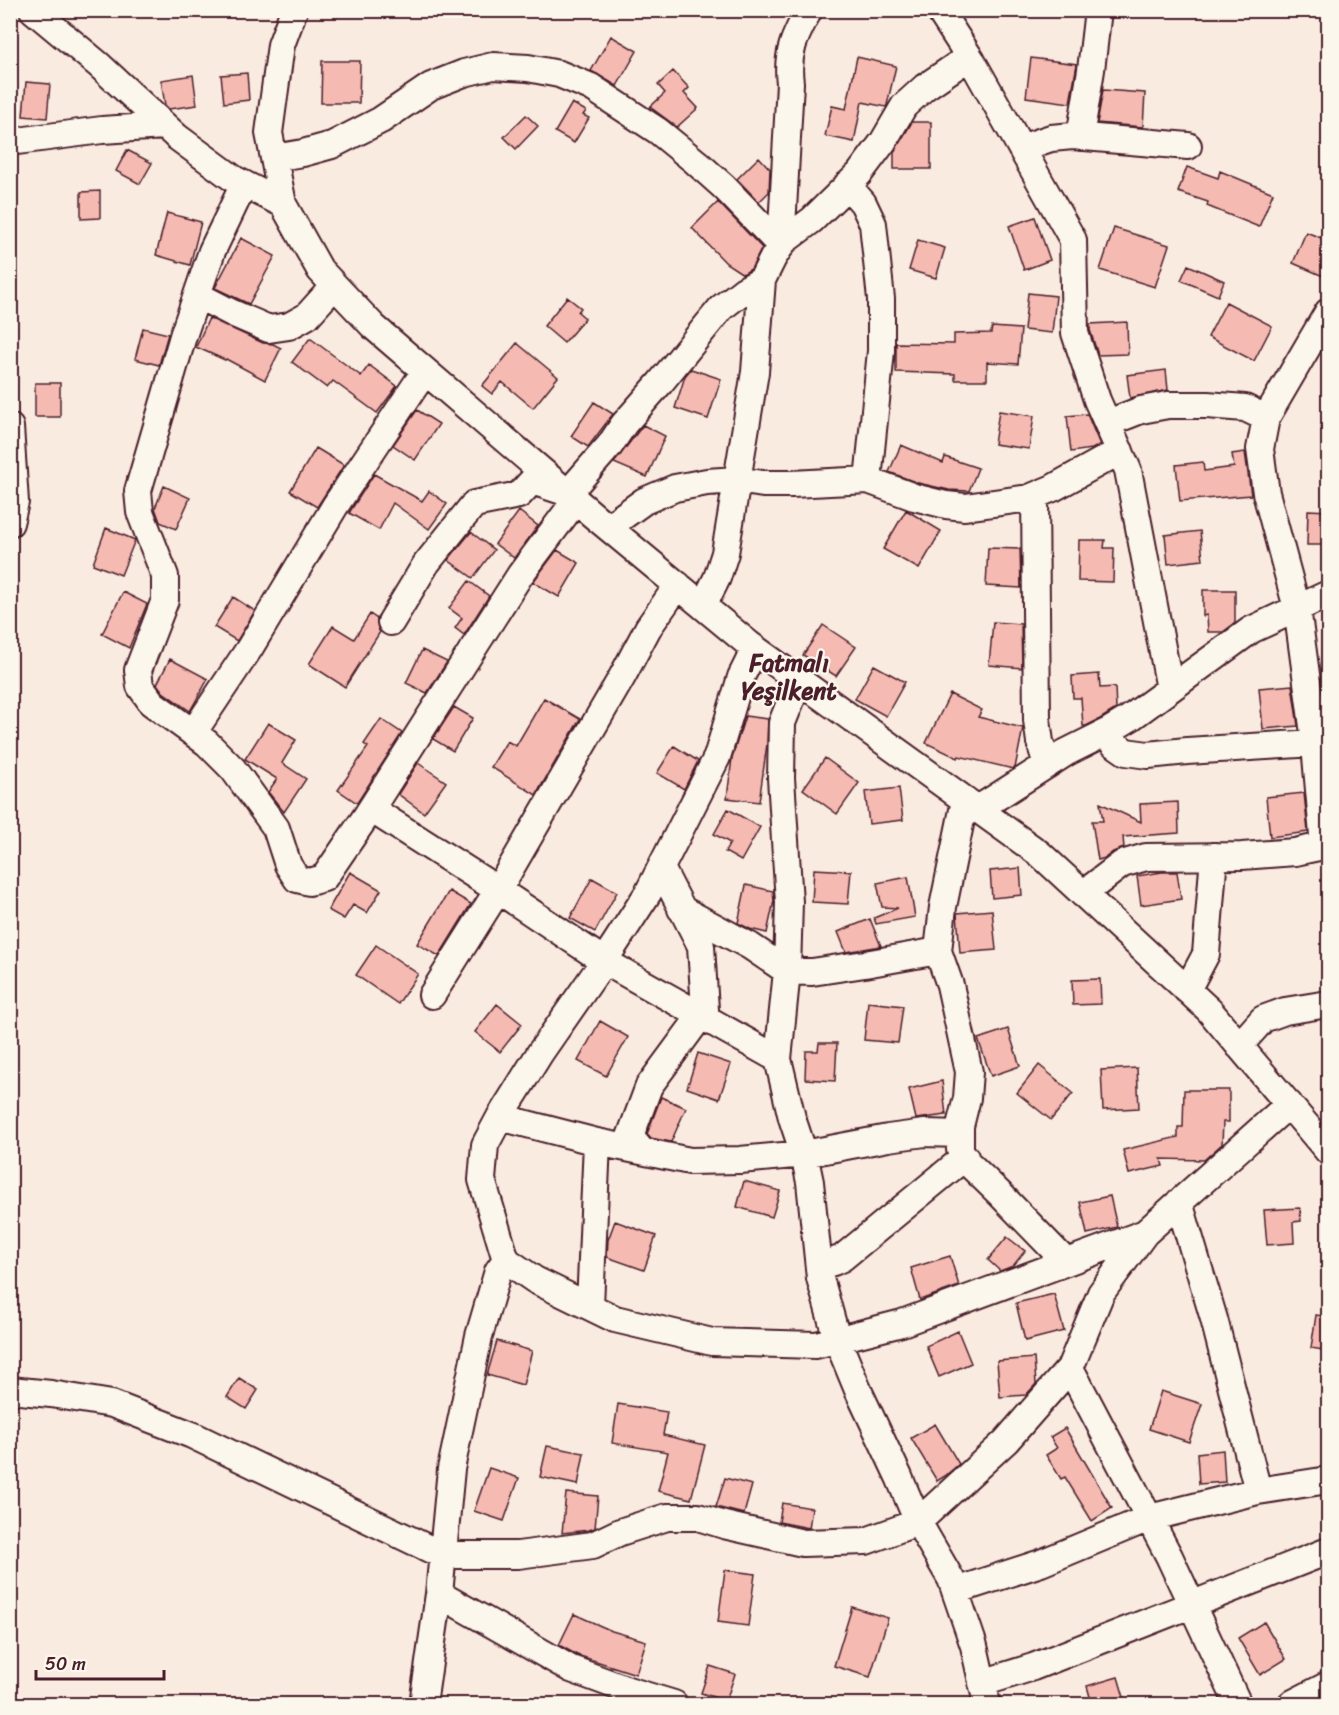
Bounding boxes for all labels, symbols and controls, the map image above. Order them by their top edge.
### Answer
district label: Fatmalı Yeşilkent [741,642,837,712]
scale bar [36,1643,164,1681]
text: 50 m [45,1648,86,1680]

